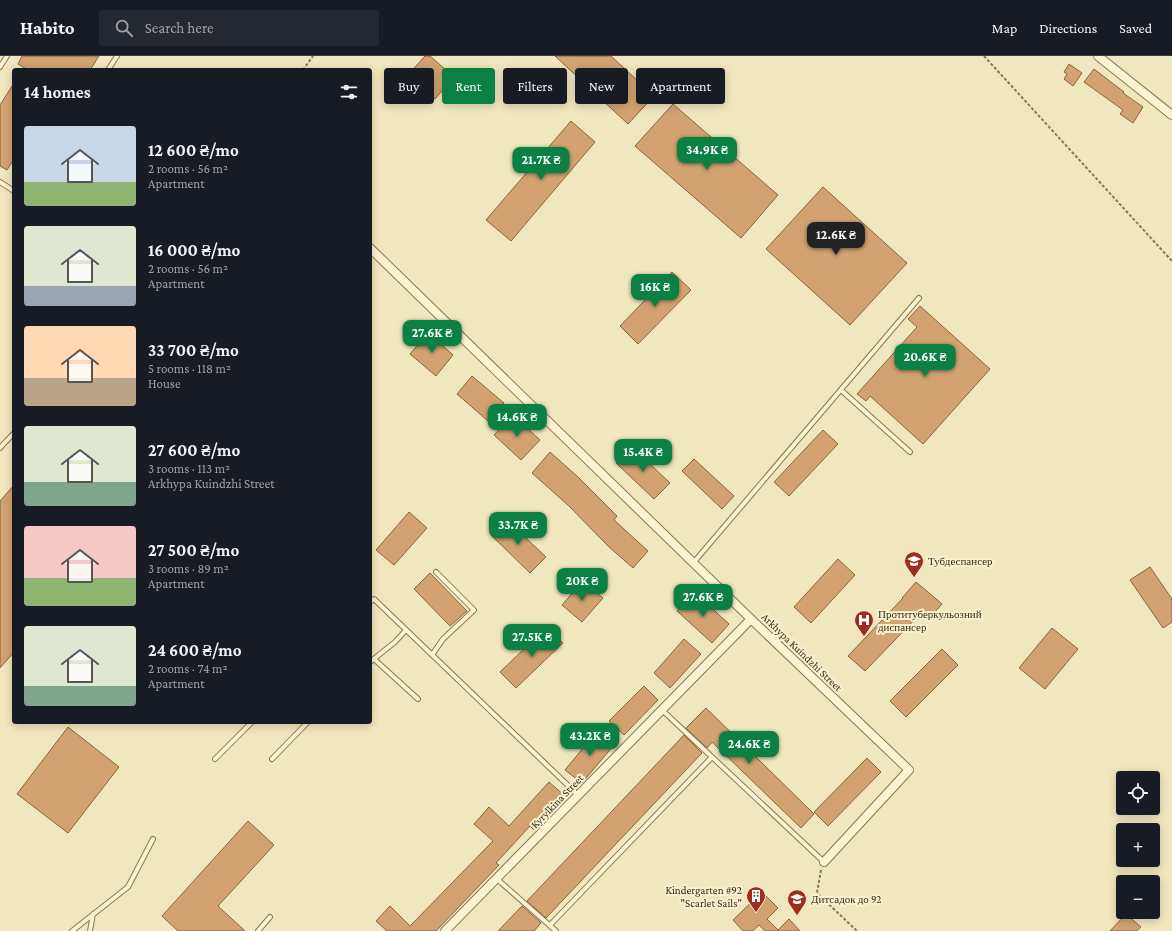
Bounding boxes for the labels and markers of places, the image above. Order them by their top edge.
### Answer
pin: 34.9K ₴ [670,137,744,171]
pin: 21.7K ₴ [504,147,578,181]
pin: 12.6K ₴ [799,222,873,256]
pin: 16K ₴ [627,274,683,308]
pin: 27.6K ₴ [395,320,469,354]
pin: 20.6K ₴ [888,344,962,378]
pin: 14.6K ₴ [480,404,554,438]
pin: 15.4K ₴ [606,439,680,473]
pin: 33.7K ₴ [481,512,555,546]
school or university icon: Тубдеспансер [903,550,925,578]
place label: Тубдеспансер [928,555,993,567]
pin: 20K ₴ [554,568,610,602]
pin: 27.6K ₴ [666,584,740,618]
place label: Протитуберкульозний диспансер [878,608,982,633]
hospital icon: Протитуберкульозний диспансер [853,609,875,637]
pin: 27.5K ₴ [495,624,569,658]
pin: 43.2K ₴ [553,723,627,757]
pin: 24.6K ₴ [712,731,786,765]
place label: Kindergarten #92 "Scarlet Sails" [666,884,742,909]
building icon: Kindergarten #92 "Scarlet Sails" [745,885,767,913]
school or university icon: Дитсадок до 92 [786,888,808,916]
place label: Дитсадок до 92 [811,893,882,905]

